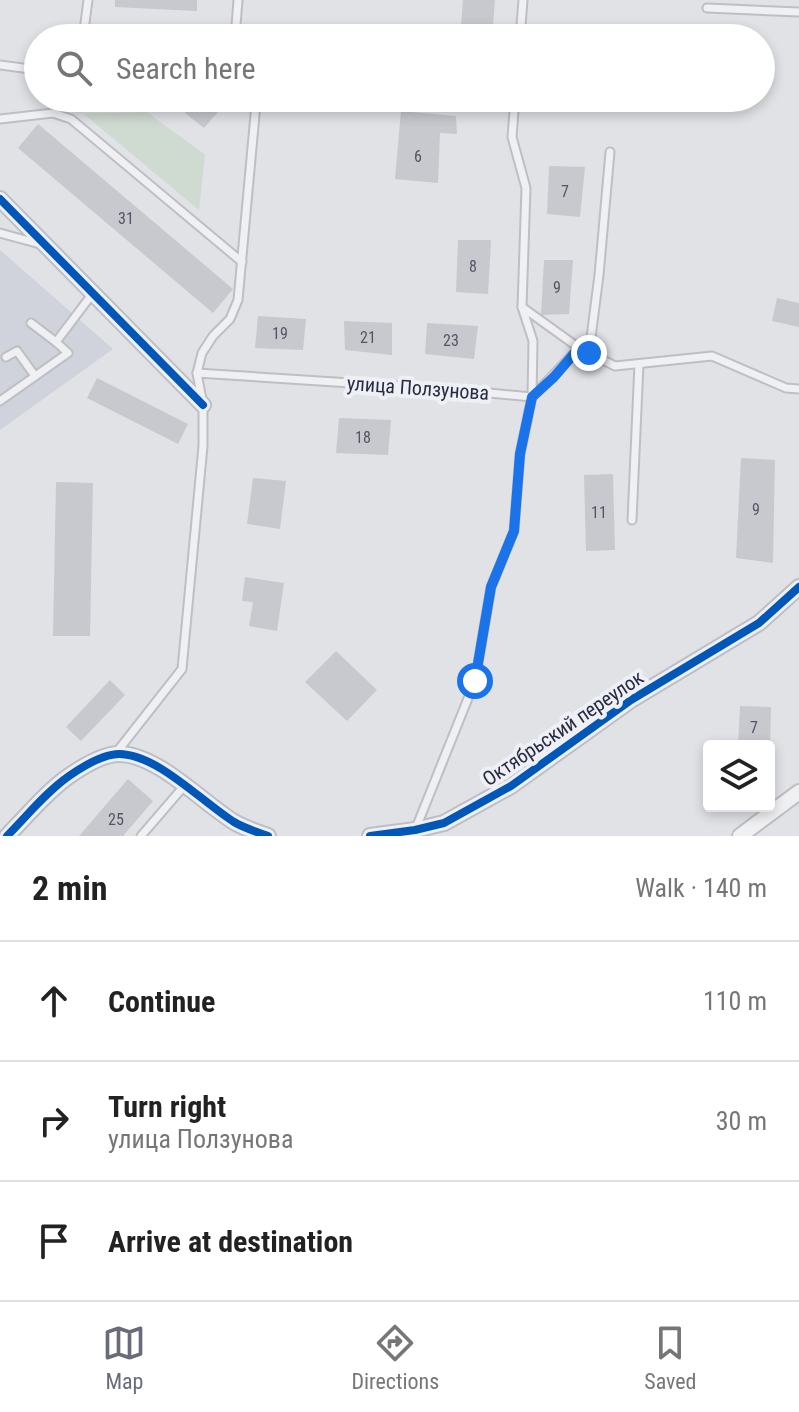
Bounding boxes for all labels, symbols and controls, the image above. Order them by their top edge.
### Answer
search box [24,24,775,112]
icon: search [52,46,96,90]
text: Search here [116,51,256,86]
house number: 6 [414,147,422,166]
house number: 7 [561,182,569,201]
house number: 31 [118,209,134,228]
house number: 8 [469,257,477,276]
house number: 9 [553,278,561,297]
house number: 19 [272,324,288,343]
house number: 21 [360,328,376,347]
house number: 23 [443,331,459,350]
route end [571,335,607,371]
street label: улица Ползунова [346,371,490,405]
house number: 18 [355,428,371,447]
house number: 9 [752,500,760,519]
house number: 11 [591,503,607,522]
route start [457,663,493,699]
street label: Октябрьский переулок [478,665,648,791]
house number: 7 [750,718,758,737]
map controls [703,740,775,812]
button: layers [703,740,775,812]
house number: 25 [108,810,124,829]
text: 2 min [32,868,108,908]
text: Walk · 140 m [635,873,767,903]
icon: ahead [32,979,76,1023]
text: Continue [108,984,215,1019]
text: 110 m [703,986,767,1016]
text: Turn right [108,1089,226,1124]
icon: right [32,1099,76,1143]
text: 30 m [716,1106,767,1136]
text: улица Ползунова [108,1124,293,1154]
icon: arrive [32,1219,76,1263]
text: Arrive at destination [108,1224,353,1259]
tab: Map [102,1321,146,1394]
tab: Directions [351,1321,439,1394]
tab: Saved [644,1321,697,1394]

